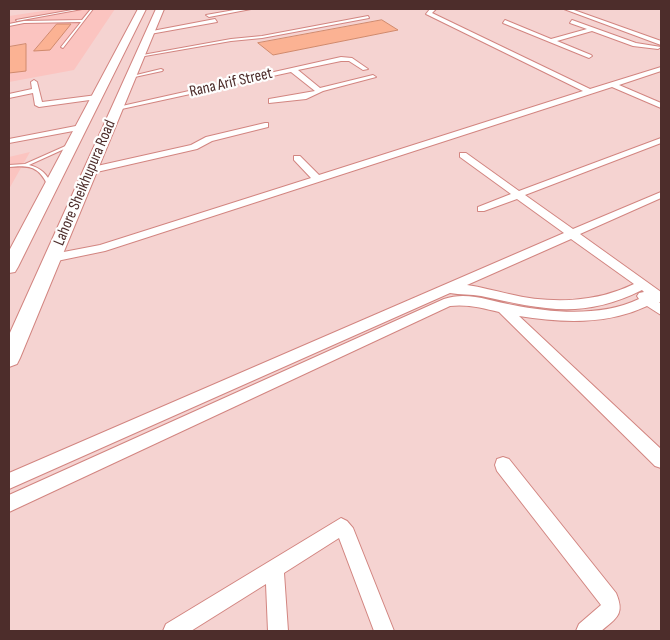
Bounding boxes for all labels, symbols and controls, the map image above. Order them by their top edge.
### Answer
street label: Rana Arif Street [188,64,274,102]
street label: Lahore Sheikhupura Road [50,117,120,249]

